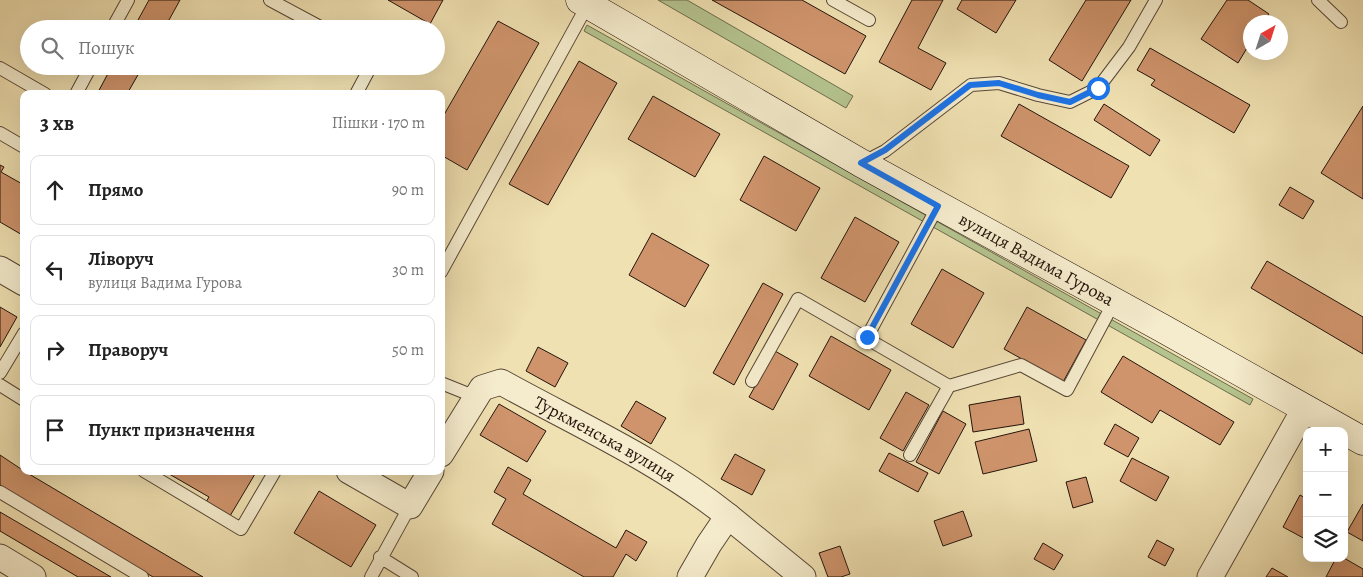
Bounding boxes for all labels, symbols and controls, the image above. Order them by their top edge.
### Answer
north arrow [1243,15,1288,60]
search box [20,20,445,75]
icon: search [38,34,66,62]
text: Пошук [78,35,135,61]
route start [1087,77,1110,100]
text: 3 хв [40,109,74,137]
text: Пішки · 170 m [332,112,425,134]
icon: ahead [41,176,69,204]
text: Прямо [88,177,143,203]
text: 90 m [392,179,424,201]
street label: вулиця Вадима Гурова [955,207,1119,312]
text: Ліворуч [88,246,154,272]
icon: left [41,256,69,284]
text: 30 m [392,259,424,281]
text: вулиця Вадима Гурова [88,272,242,294]
route end [856,326,879,349]
icon: right [41,336,69,364]
text: Праворуч [88,337,168,363]
text: 50 m [392,339,424,361]
street label: Туркменська вулиця [530,390,680,488]
icon: arrive [41,416,69,444]
text: Пункт призначення [88,417,255,443]
map controls [1303,427,1348,562]
button: + [1303,427,1348,472]
button: − [1303,472,1348,517]
button: layers [1303,517,1348,562]

